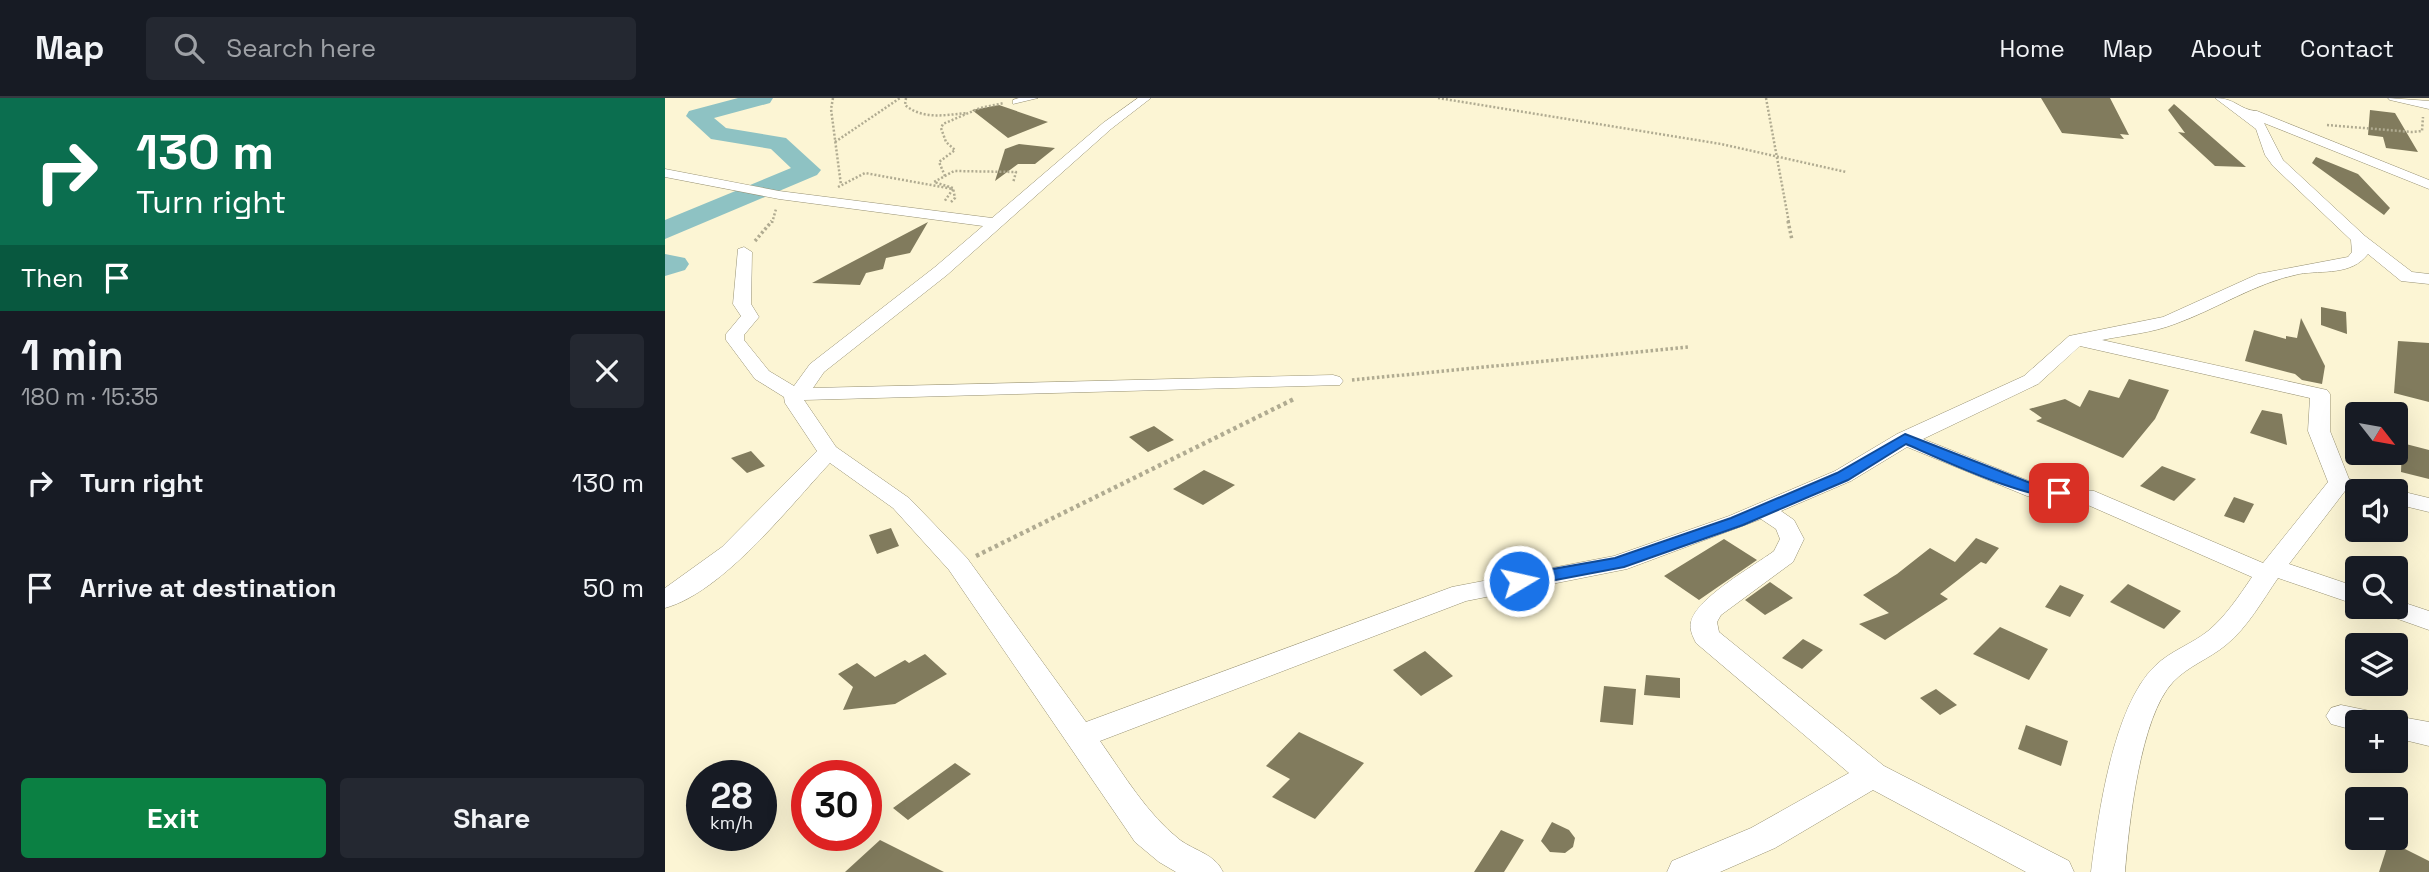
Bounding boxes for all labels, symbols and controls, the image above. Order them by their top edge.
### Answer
search box [146,17,636,80]
text: Map [35,27,104,69]
icon: search [170,29,208,67]
text: Search here [226,31,376,65]
text: Home [1999,33,2065,64]
text: Map [2103,33,2153,64]
text: About [2191,33,2262,64]
text: Contact [2300,33,2394,64]
text: 130 m [136,121,274,183]
icon: right [21,126,112,217]
text: Turn right [136,182,286,222]
icon: arrive [98,259,136,297]
text: Then [21,261,84,295]
text: 1 min [21,329,124,382]
button: close [570,334,644,408]
text: 180 m · 15:35 [21,382,158,412]
north arrow [2345,402,2408,466]
map controls [2345,402,2408,850]
pin [2029,463,2089,523]
icon: right [21,464,59,502]
text: Turn right [80,466,204,500]
text: 130 m [572,466,644,500]
icon: arrive [2040,474,2078,512]
button: sound [2345,479,2408,542]
position arrow [1482,544,1556,618]
button: search [2345,556,2408,619]
icon: arrive [21,569,59,607]
text: Arrive at destination [80,571,337,605]
text: 50 m [583,571,644,605]
button: layers [2345,633,2408,696]
button: + [2345,710,2408,773]
speed limit sign: 30 [791,760,882,851]
text: 28 [711,774,752,818]
button: Exit [21,778,326,858]
button: Share [340,778,644,858]
button: − [2345,787,2408,850]
text: km/h [710,811,753,834]

